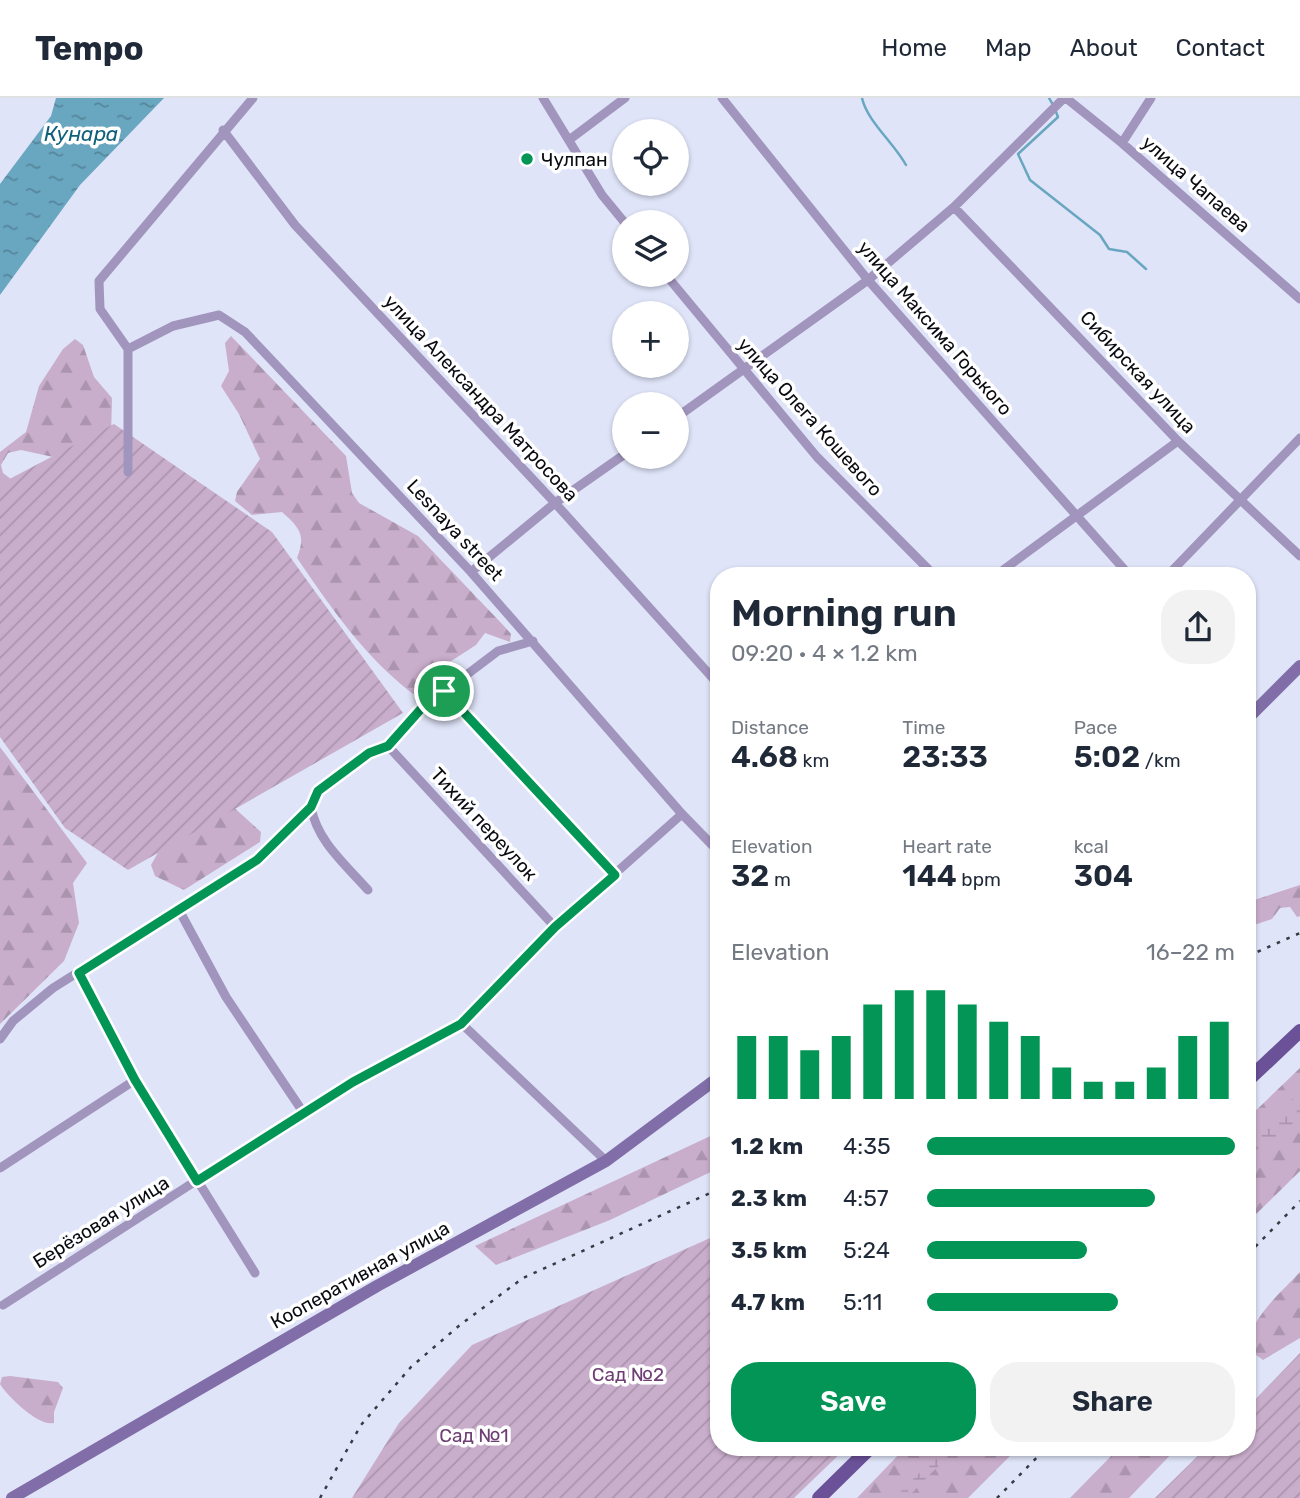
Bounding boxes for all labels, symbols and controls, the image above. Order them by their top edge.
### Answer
text: Tempo [35,29,144,68]
text: Home [881,34,947,62]
text: Map [985,34,1032,62]
text: About [1070,34,1138,62]
text: Contact [1176,34,1265,62]
map controls [612,119,689,469]
button: locate [612,119,689,196]
water label: Кунара [44,121,118,146]
street label: улица Чапаева [1137,131,1255,237]
place label: Чулпан [541,148,608,171]
marker: Чулпан [519,151,535,167]
button: layers [612,210,689,287]
street label: улица Максима Горького [853,236,1017,420]
street label: улица Александра Матросова [379,290,583,506]
button: + [612,301,689,378]
street label: Сибирская улица [1075,306,1201,438]
street label: улица Олега Кошевого [733,333,887,501]
button: − [612,392,689,469]
street label: Lesnaya street [402,474,508,586]
text: Morning run [731,590,957,636]
button: share [1161,590,1235,664]
text: 09:20 · 4 × 1.2 km [731,639,918,667]
pin [414,661,474,721]
icon: arrive [425,672,463,710]
text: Distance [731,716,809,739]
text: Time [902,716,945,739]
text: Pace [1074,716,1117,739]
text: 4.68 [731,739,798,775]
text: 23:33 [902,739,988,775]
text: 5:02 [1074,739,1140,775]
text: km [798,749,829,772]
text: /km [1140,749,1181,772]
street label: Тихий переулок [426,763,542,885]
text: Elevation [731,835,812,858]
text: Heart rate [902,835,992,858]
text: kcal [1074,835,1109,858]
text: 32 [731,858,769,894]
text: 144 [902,858,957,894]
text: 304 [1074,858,1133,894]
text: m [769,868,791,891]
text: bpm [957,868,1001,891]
text: Elevation [731,938,830,966]
text: 16–22 m [1146,938,1235,966]
text: 1.2 km [731,1132,803,1160]
text: 4:35 [843,1132,891,1160]
street label: Берёзовая улица [29,1171,173,1273]
text: 2.3 km [731,1184,807,1212]
text: 4:57 [843,1184,889,1212]
street label: Кооперативная улица [267,1216,453,1334]
text: 3.5 km [731,1236,807,1264]
text: 5:24 [843,1236,890,1264]
text: 4.7 km [731,1288,805,1316]
text: 5:11 [843,1288,882,1316]
button: Save [731,1362,976,1442]
button: Share [990,1362,1235,1442]
park label: Сад №2 [592,1363,664,1386]
park label: Сад №1 [439,1424,509,1447]

